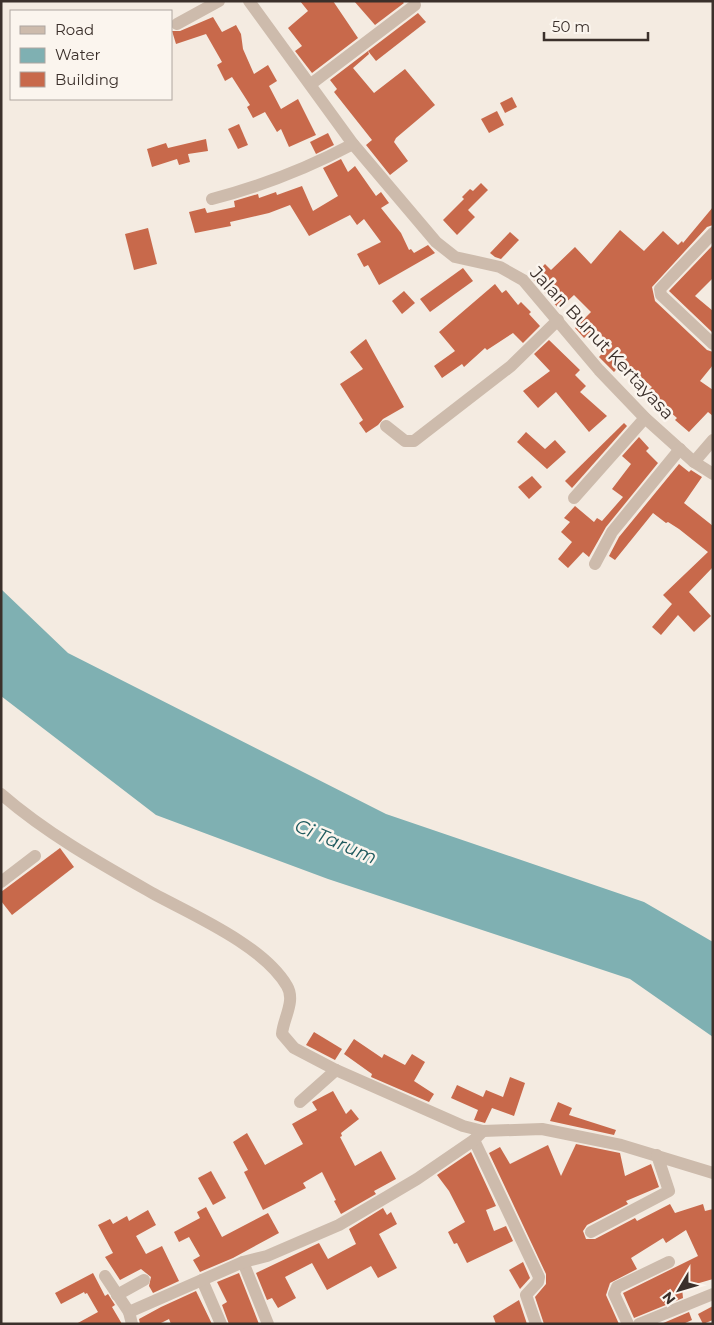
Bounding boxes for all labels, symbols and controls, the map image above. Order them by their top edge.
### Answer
legend [10,10,172,100]
scale bar [544,10,648,42]
text: 50 m [552,17,590,36]
text: Road [55,20,94,39]
text: Water [55,45,101,64]
text: Building [55,70,119,89]
street label: Jalan Bunut Kertayasa [525,261,679,424]
water label: Ci Tarum [291,814,380,869]
north arrow [654,1265,704,1315]
text: N [658,1288,679,1308]

